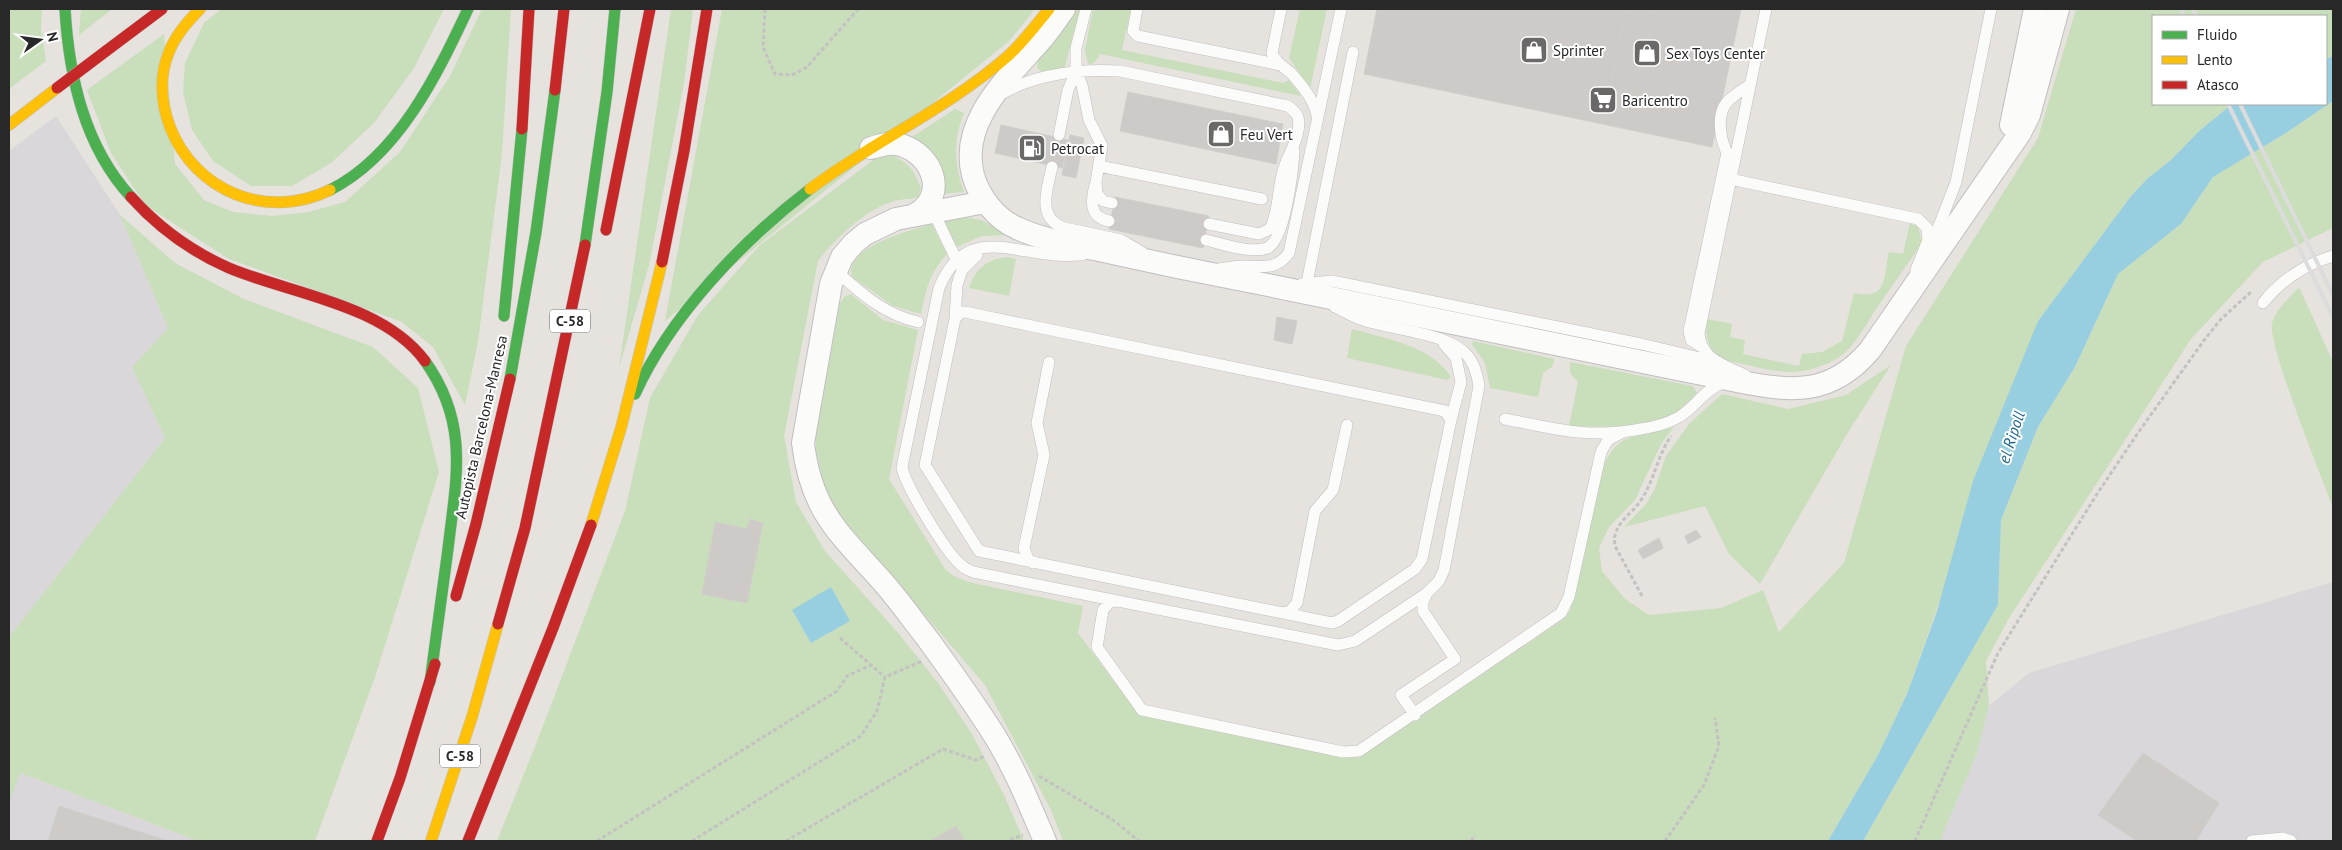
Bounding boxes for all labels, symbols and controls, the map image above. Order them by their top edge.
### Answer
north arrow [15,15,65,65]
legend [2152,15,2327,105]
text: Fluido [2197,25,2237,44]
text: N [43,30,62,43]
shop icon: Sprinter [1519,35,1549,65]
shop icon: Sex Toys Center [1632,38,1662,68]
place label: Sprinter [1553,41,1604,60]
place label: Sex Toys Center [1666,44,1765,63]
text: Lento [2197,50,2233,69]
text: Atasco [2197,75,2239,94]
supermarket icon: Baricentro [1588,85,1618,115]
place label: Baricentro [1622,91,1688,110]
shop icon: Feu Vert [1206,119,1236,149]
place label: Feu Vert [1240,125,1293,144]
fuel station icon: Petrocat [1017,133,1047,163]
place label: Petrocat [1051,139,1104,158]
road number: C-58 [550,310,590,332]
street label: Autopista Barcelona-Manresa [451,333,511,521]
water label: el Ripoll [1993,408,2029,466]
road number: C-58 [440,744,480,768]

